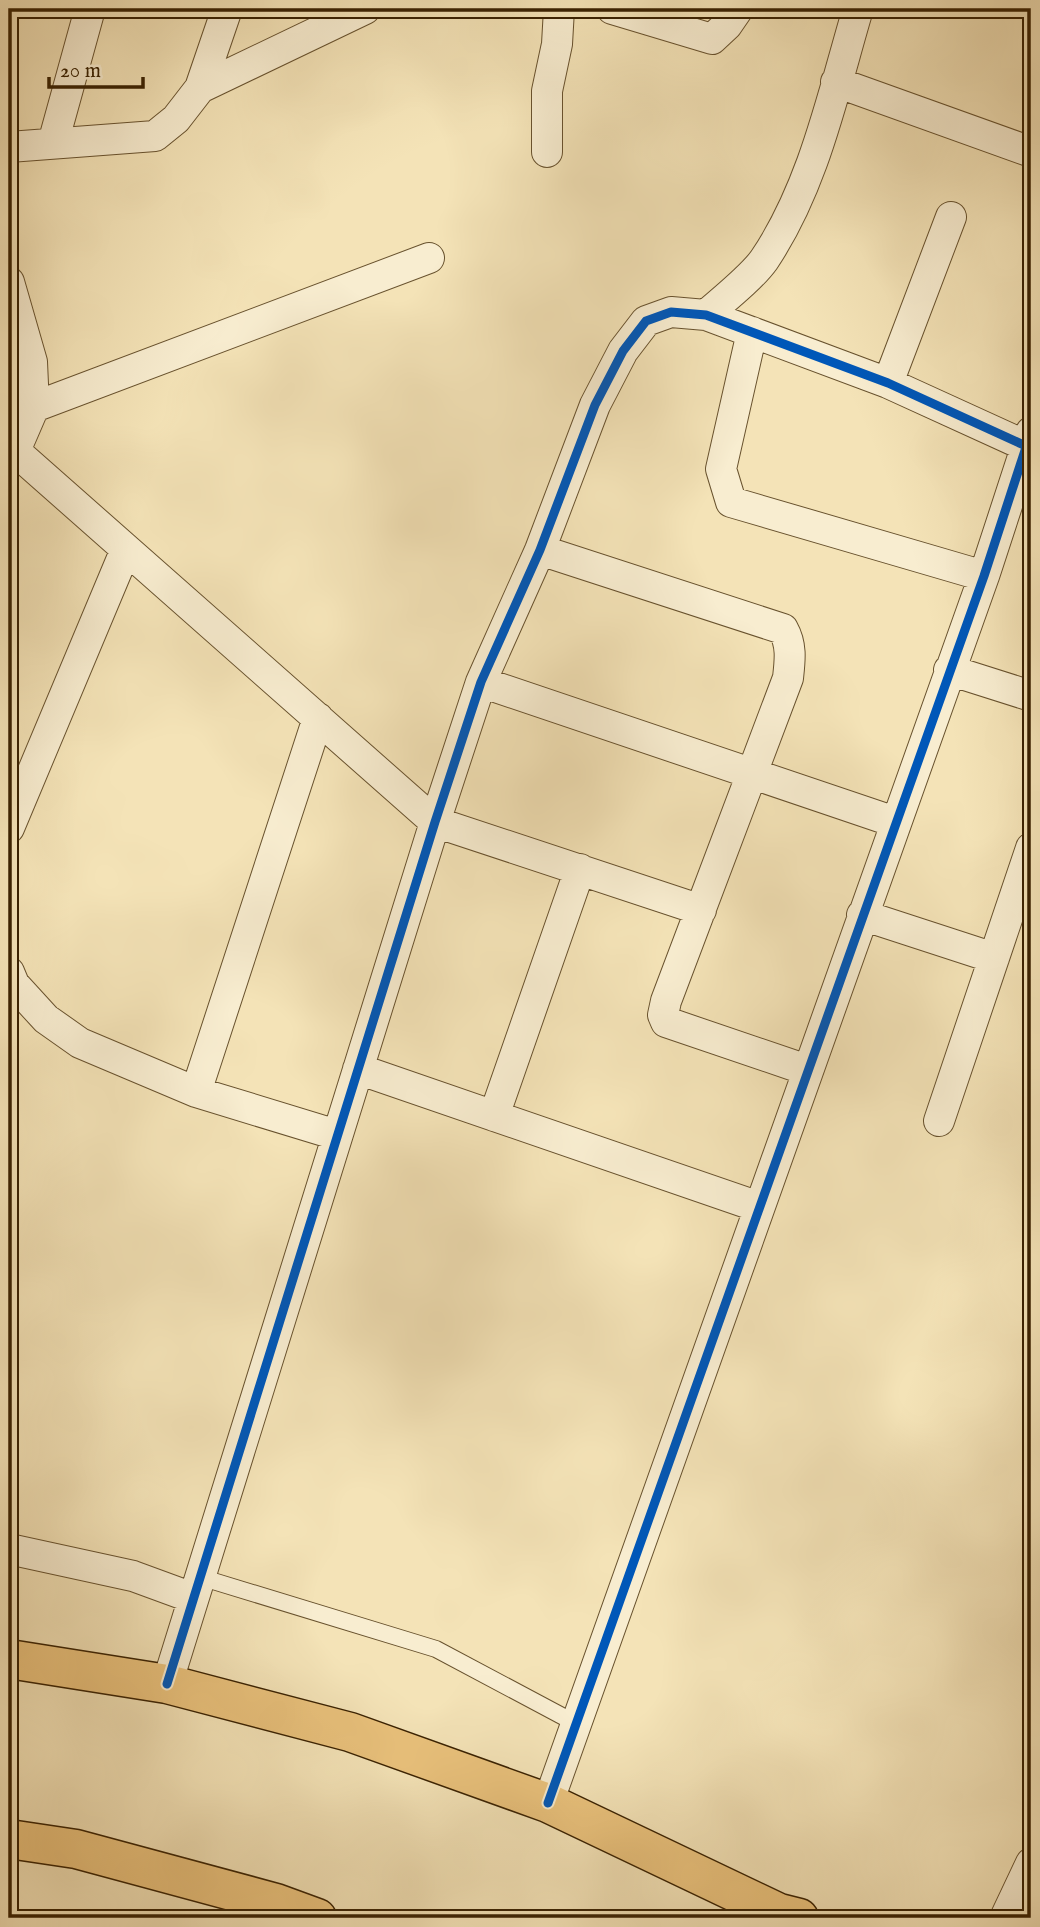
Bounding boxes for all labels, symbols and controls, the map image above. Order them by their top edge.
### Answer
scale bar [49,46,144,90]
text: 20 m [60,58,101,85]

